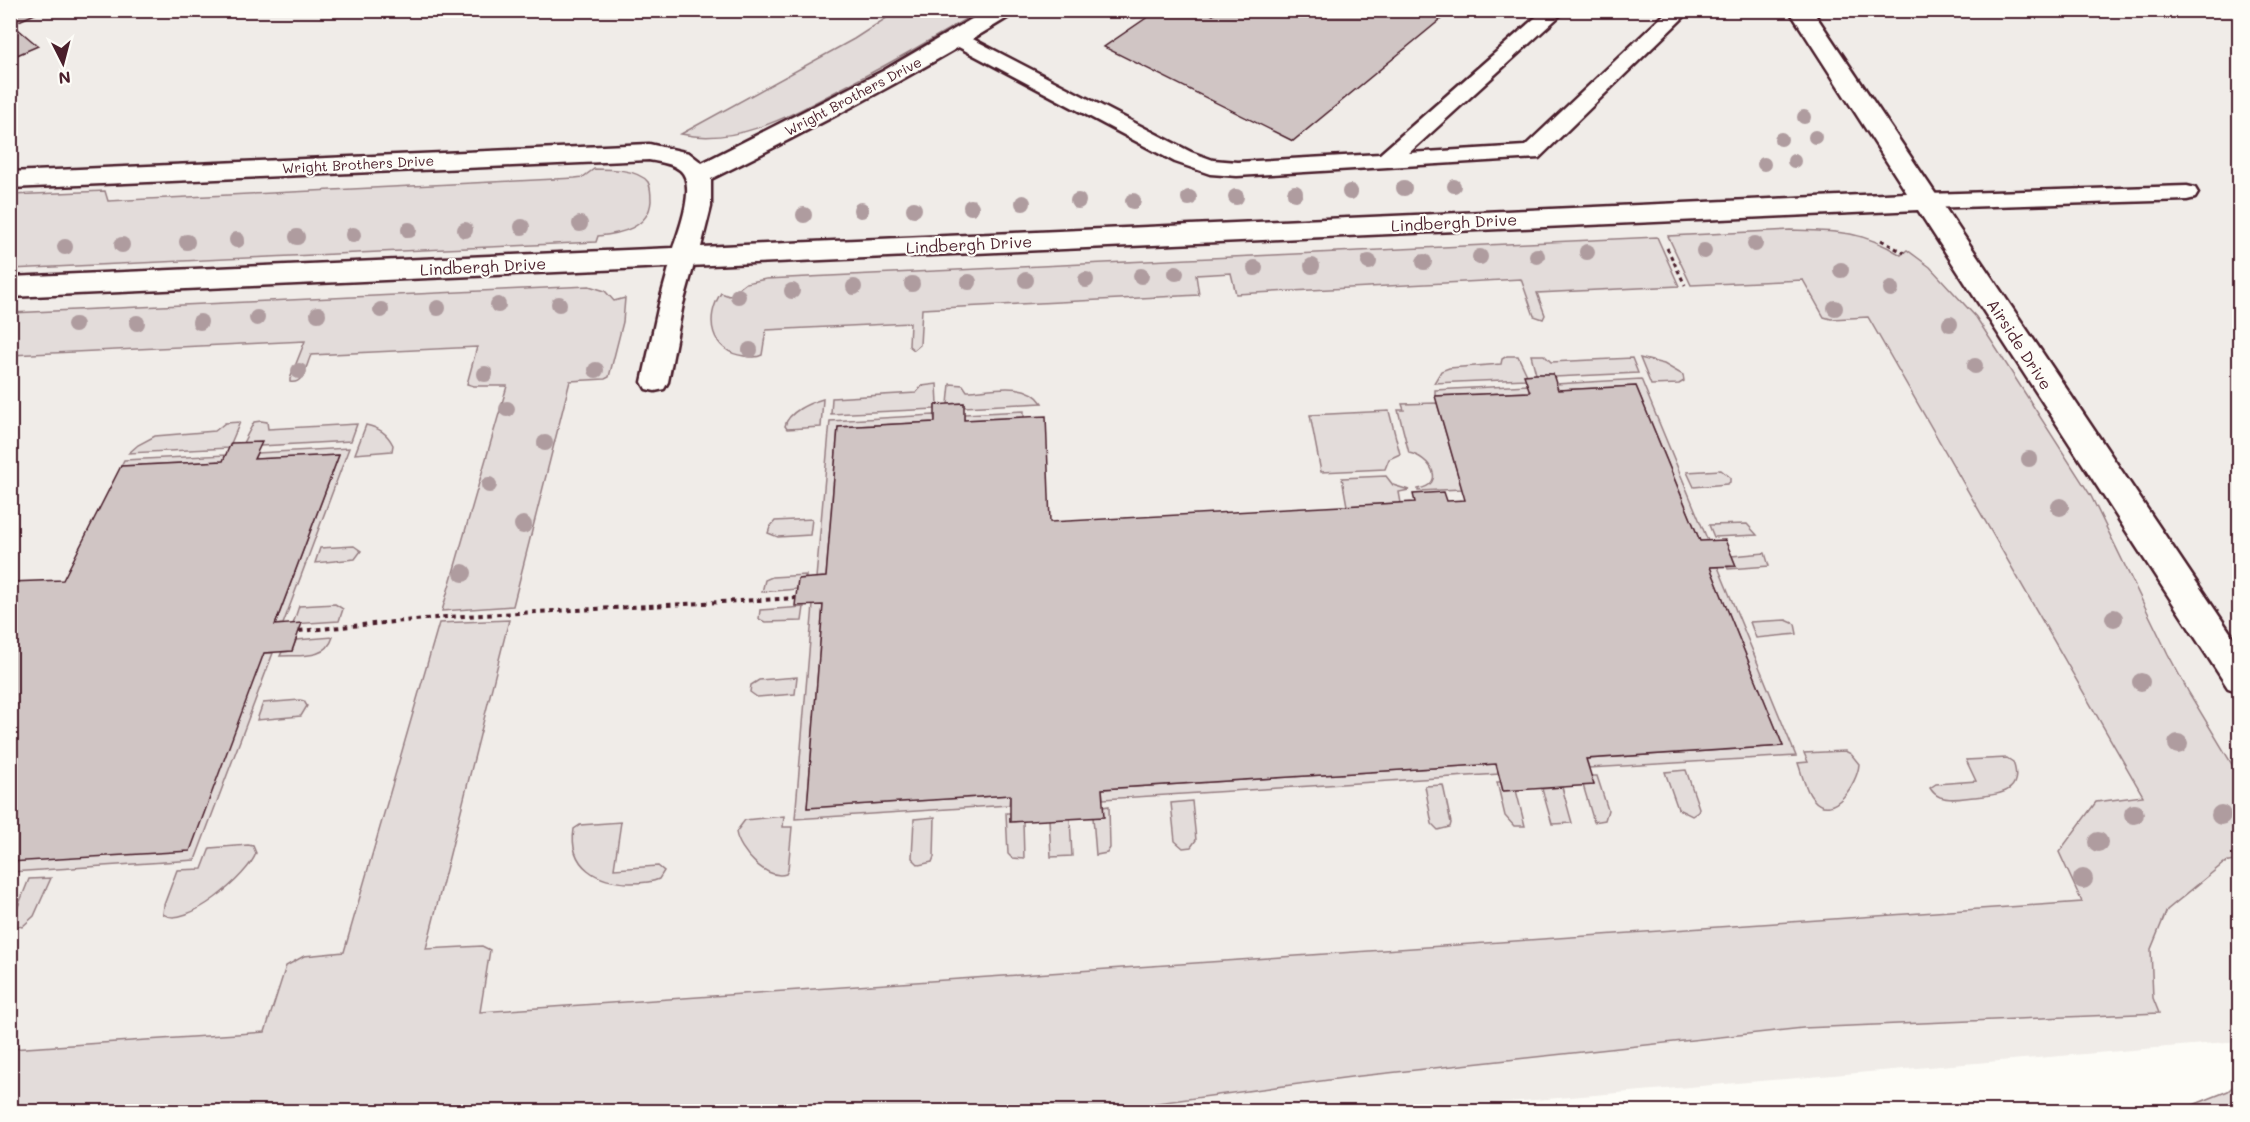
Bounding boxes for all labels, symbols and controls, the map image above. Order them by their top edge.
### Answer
north arrow [33,33,93,93]
street label: Wright Brothers Drive [781,52,925,140]
text: N [57,67,72,89]
street label: Wright Brothers Drive [281,151,435,177]
street label: Lindbergh Drive [1390,208,1518,236]
street label: Lindbergh Drive [905,230,1033,258]
street label: Lindbergh Drive [419,252,547,280]
street label: Airside Drive [1983,295,2057,393]

